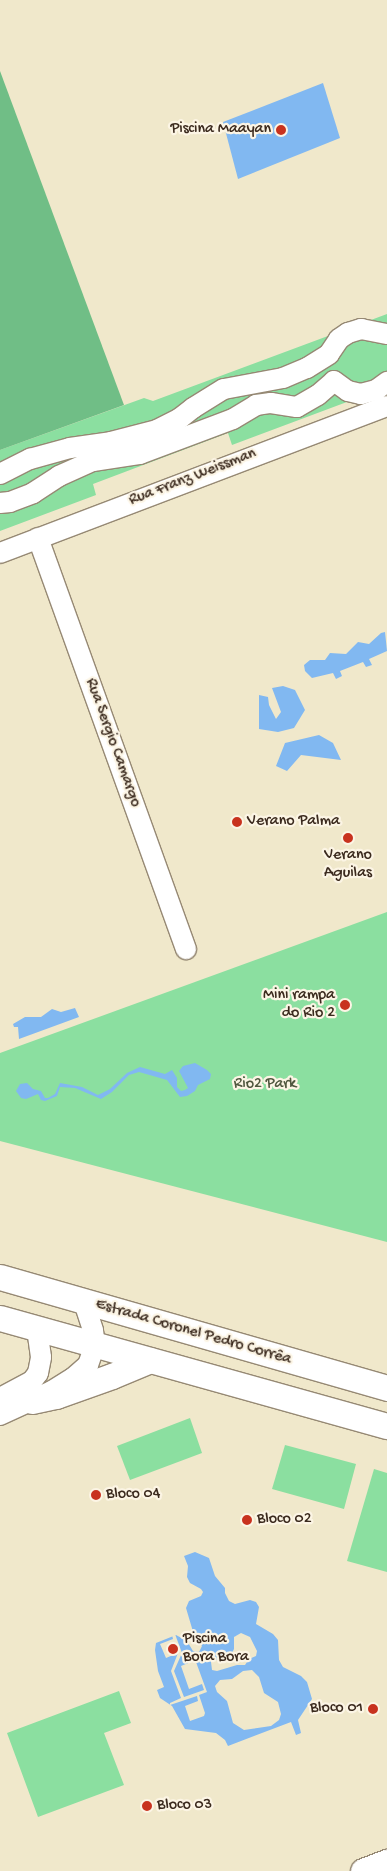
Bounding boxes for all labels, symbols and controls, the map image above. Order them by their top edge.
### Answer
place label: Piscina Maayan [170,120,271,140]
marker: Piscina Maayan [275,124,287,136]
street label: Rua Franz Weissman [127,445,259,511]
street label: Rua Sergio Camargo [80,676,144,810]
place label: Verano Palma [247,812,340,832]
marker: Verano Palma [231,816,243,828]
marker: Verano Aguilas [342,832,354,844]
place label: Verano Aguilas [324,846,372,884]
place label: Mini rampa do Rio 2 [263,986,335,1024]
marker: Mini rampa do Rio 2 [339,999,351,1011]
park label: Rio2 Park [234,1075,296,1095]
street label: Estrada Coronel Pedro Corrêa [93,1296,293,1370]
place label: Bloco 04 [106,1485,160,1505]
marker: Bloco 04 [90,1489,102,1501]
place label: Bloco 02 [257,1510,311,1530]
marker: Bloco 02 [241,1514,253,1526]
place label: Piscina Bora Bora [183,1630,249,1668]
marker: Piscina Bora Bora [167,1643,179,1655]
place label: Bloco 01 [310,1699,363,1719]
marker: Bloco 01 [367,1703,379,1715]
place label: Bloco 03 [157,1796,212,1816]
marker: Bloco 03 [141,1800,153,1812]

